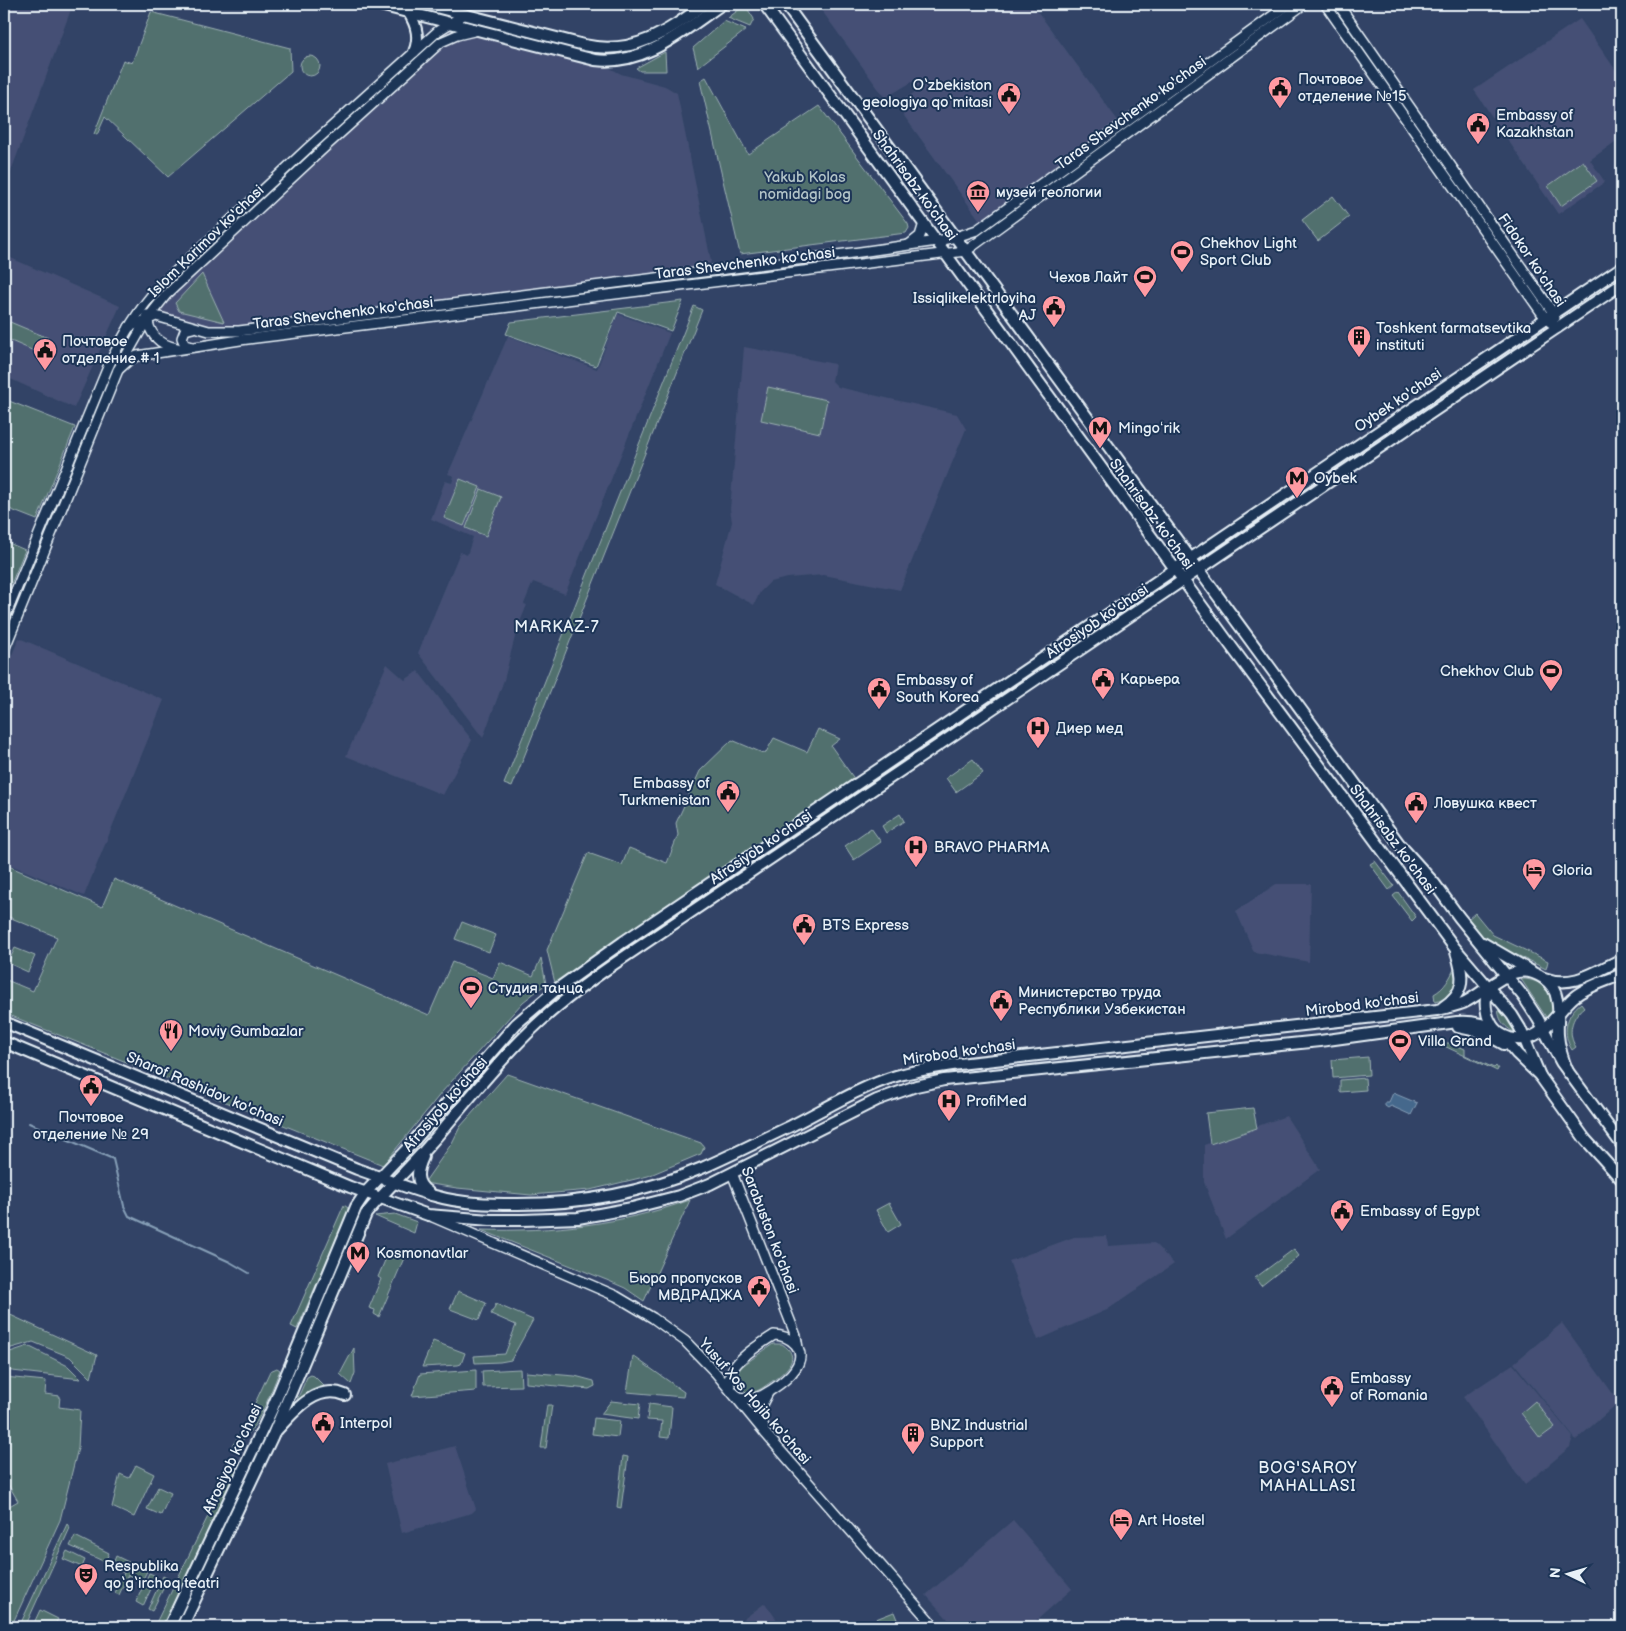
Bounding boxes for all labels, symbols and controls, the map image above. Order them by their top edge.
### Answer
street label: Taras Shevchenko ko'chasi [1052,52,1210,174]
place label: Почтовое отделение №15 [1298,70,1407,106]
public building icon: Почтовое отделение №15 [1267,75,1293,109]
place label: O‘zbekiston geologiya qo‘mitasi [862,76,992,112]
public building icon: O‘zbekiston geologiya qo‘mitasi [996,81,1022,115]
place label: Embassy of Kazakhstan [1496,106,1574,142]
public building icon: Embassy of Kazakhstan [1465,111,1491,145]
street label: Shahrisabz ko'chasi [868,126,961,245]
park label: Yakub Kolas nomidagi bog [759,168,851,204]
museum icon: музей геологии [965,179,991,213]
street label: Islom Karimov ko'chasi [145,181,268,302]
place label: музей геологии [996,183,1102,202]
street label: Fidokor ko'chasi [1493,210,1570,311]
place label: Chekhov Light Sport Club [1200,234,1297,270]
sports icon: Chekhov Light Sport Club [1169,239,1195,273]
street label: Taras Shevchenko ko'chasi [654,243,836,284]
sports icon: Чехов Лайт [1132,264,1158,298]
place label: Чехов Лайт [1049,268,1128,287]
place label: Issiqlikelektrloyiha AJ [913,289,1037,325]
street label: Taras Shevchenko ko'chasi [252,293,434,334]
public building icon: Issiqlikelektrloyiha AJ [1041,294,1067,328]
place label: Toshkent farmatsevtika instituti [1376,319,1531,355]
building icon: Toshkent farmatsevtika instituti [1346,324,1372,358]
place label: Почтовое отделение # 1 [62,332,160,368]
public building icon: Почтовое отделение # 1 [32,337,58,371]
street label: Oybek ko'chasi [1351,364,1446,437]
metro station icon: Mingoʻrik [1087,415,1113,449]
place label: Mingoʻrik [1118,419,1180,438]
street label: Shahrisabz ko'chasi [1105,455,1198,574]
metro station icon: Oybek [1284,465,1310,499]
place label: Oybek [1314,469,1358,488]
street label: Afrosiyob ko'chasi [1042,580,1152,663]
district label: MARKAZ-7 [514,618,600,637]
sports icon: Chekhov Club [1538,658,1564,692]
place label: Chekhov Club [1440,662,1535,681]
public building icon: Карьера [1090,666,1116,700]
place label: Карьера [1120,670,1180,689]
place label: Embassy of South Korea [896,671,979,707]
public building icon: Embassy of South Korea [866,676,892,710]
hospital icon: Диер мед [1025,715,1051,749]
place label: Диер мед [1056,719,1123,738]
place label: Embassy of Turkmenistan [619,774,710,810]
public building icon: Embassy of Turkmenistan [715,779,741,813]
street label: Shahrisabz ko'chasi [1345,781,1440,898]
public building icon: Ловушка квест [1403,790,1429,824]
place label: Ловушка квест [1433,794,1537,813]
street label: Afrosiyob ko'chasi [706,806,816,889]
hospital icon: BRAVO PHARMA [903,834,929,868]
place label: BRAVO PHARMA [934,838,1050,857]
hotel icon: Gloria [1521,857,1547,891]
place label: Gloria [1552,861,1592,880]
public building icon: BTS Express [791,912,817,946]
place label: BTS Express [822,916,909,935]
sports icon: Студия танца [458,975,484,1009]
place label: Студия танца [488,979,584,998]
place label: Министерство труда Республики Узбекистан [1018,983,1186,1019]
public building icon: Министерство труда Республики Узбекистан [988,988,1014,1022]
street label: Mirobod ko'chasi [1304,988,1420,1021]
restaurant icon: Moviy Gumbazlar [158,1018,184,1052]
place label: Moviy Gumbazlar [188,1022,304,1041]
sports icon: Villa Grand [1387,1028,1413,1062]
place label: Villa Grand [1418,1032,1492,1051]
street label: Mirobod ko'chasi [901,1035,1017,1070]
street label: Sharof Rashidov ko'chasi [123,1048,286,1131]
street label: Afrosiyob ko'chasi [399,1053,492,1156]
public building icon: Почтовое отделение № 29 [78,1073,104,1107]
hospital icon: ProfiMed [936,1088,962,1122]
place label: ProfiMed [966,1092,1027,1111]
place label: Почтовое отделение № 29 [33,1108,149,1144]
street label: Sarabuston ko'chasi [737,1164,803,1296]
public building icon: Embassy of Egypt [1329,1198,1355,1232]
place label: Embassy of Egypt [1360,1202,1480,1221]
metro station icon: Kosmonavtlar [345,1240,371,1274]
place label: Kosmonavtlar [376,1244,469,1263]
place label: Бюро пропусков МВДРАДЖА [629,1269,743,1305]
public building icon: Бюро пропусков МВДРАДЖА [746,1274,772,1308]
street label: Yusuf Xos Hojib ko'chasi [694,1333,815,1468]
place label: Embassy of Romania [1350,1369,1428,1405]
public building icon: Embassy of Romania [1319,1374,1345,1408]
street label: Afrosiyob ko'chasi [198,1401,266,1518]
public building icon: Interpol [310,1410,336,1444]
place label: Interpol [340,1414,392,1433]
place label: BNZ Industrial Support [930,1416,1028,1452]
building icon: BNZ Industrial Support [900,1421,926,1455]
district label: BOG'SAROY MAHALLASI [1258,1459,1358,1496]
hotel icon: Art Hostel [1108,1507,1134,1541]
place label: Art Hostel [1138,1511,1205,1530]
north arrow [1544,1548,1594,1598]
place label: Respublika qo‘g‘irchoq teatri [104,1557,219,1593]
theatre icon: Respublika qo‘g‘irchoq teatri [73,1562,99,1596]
text: N [1547,1567,1564,1579]

